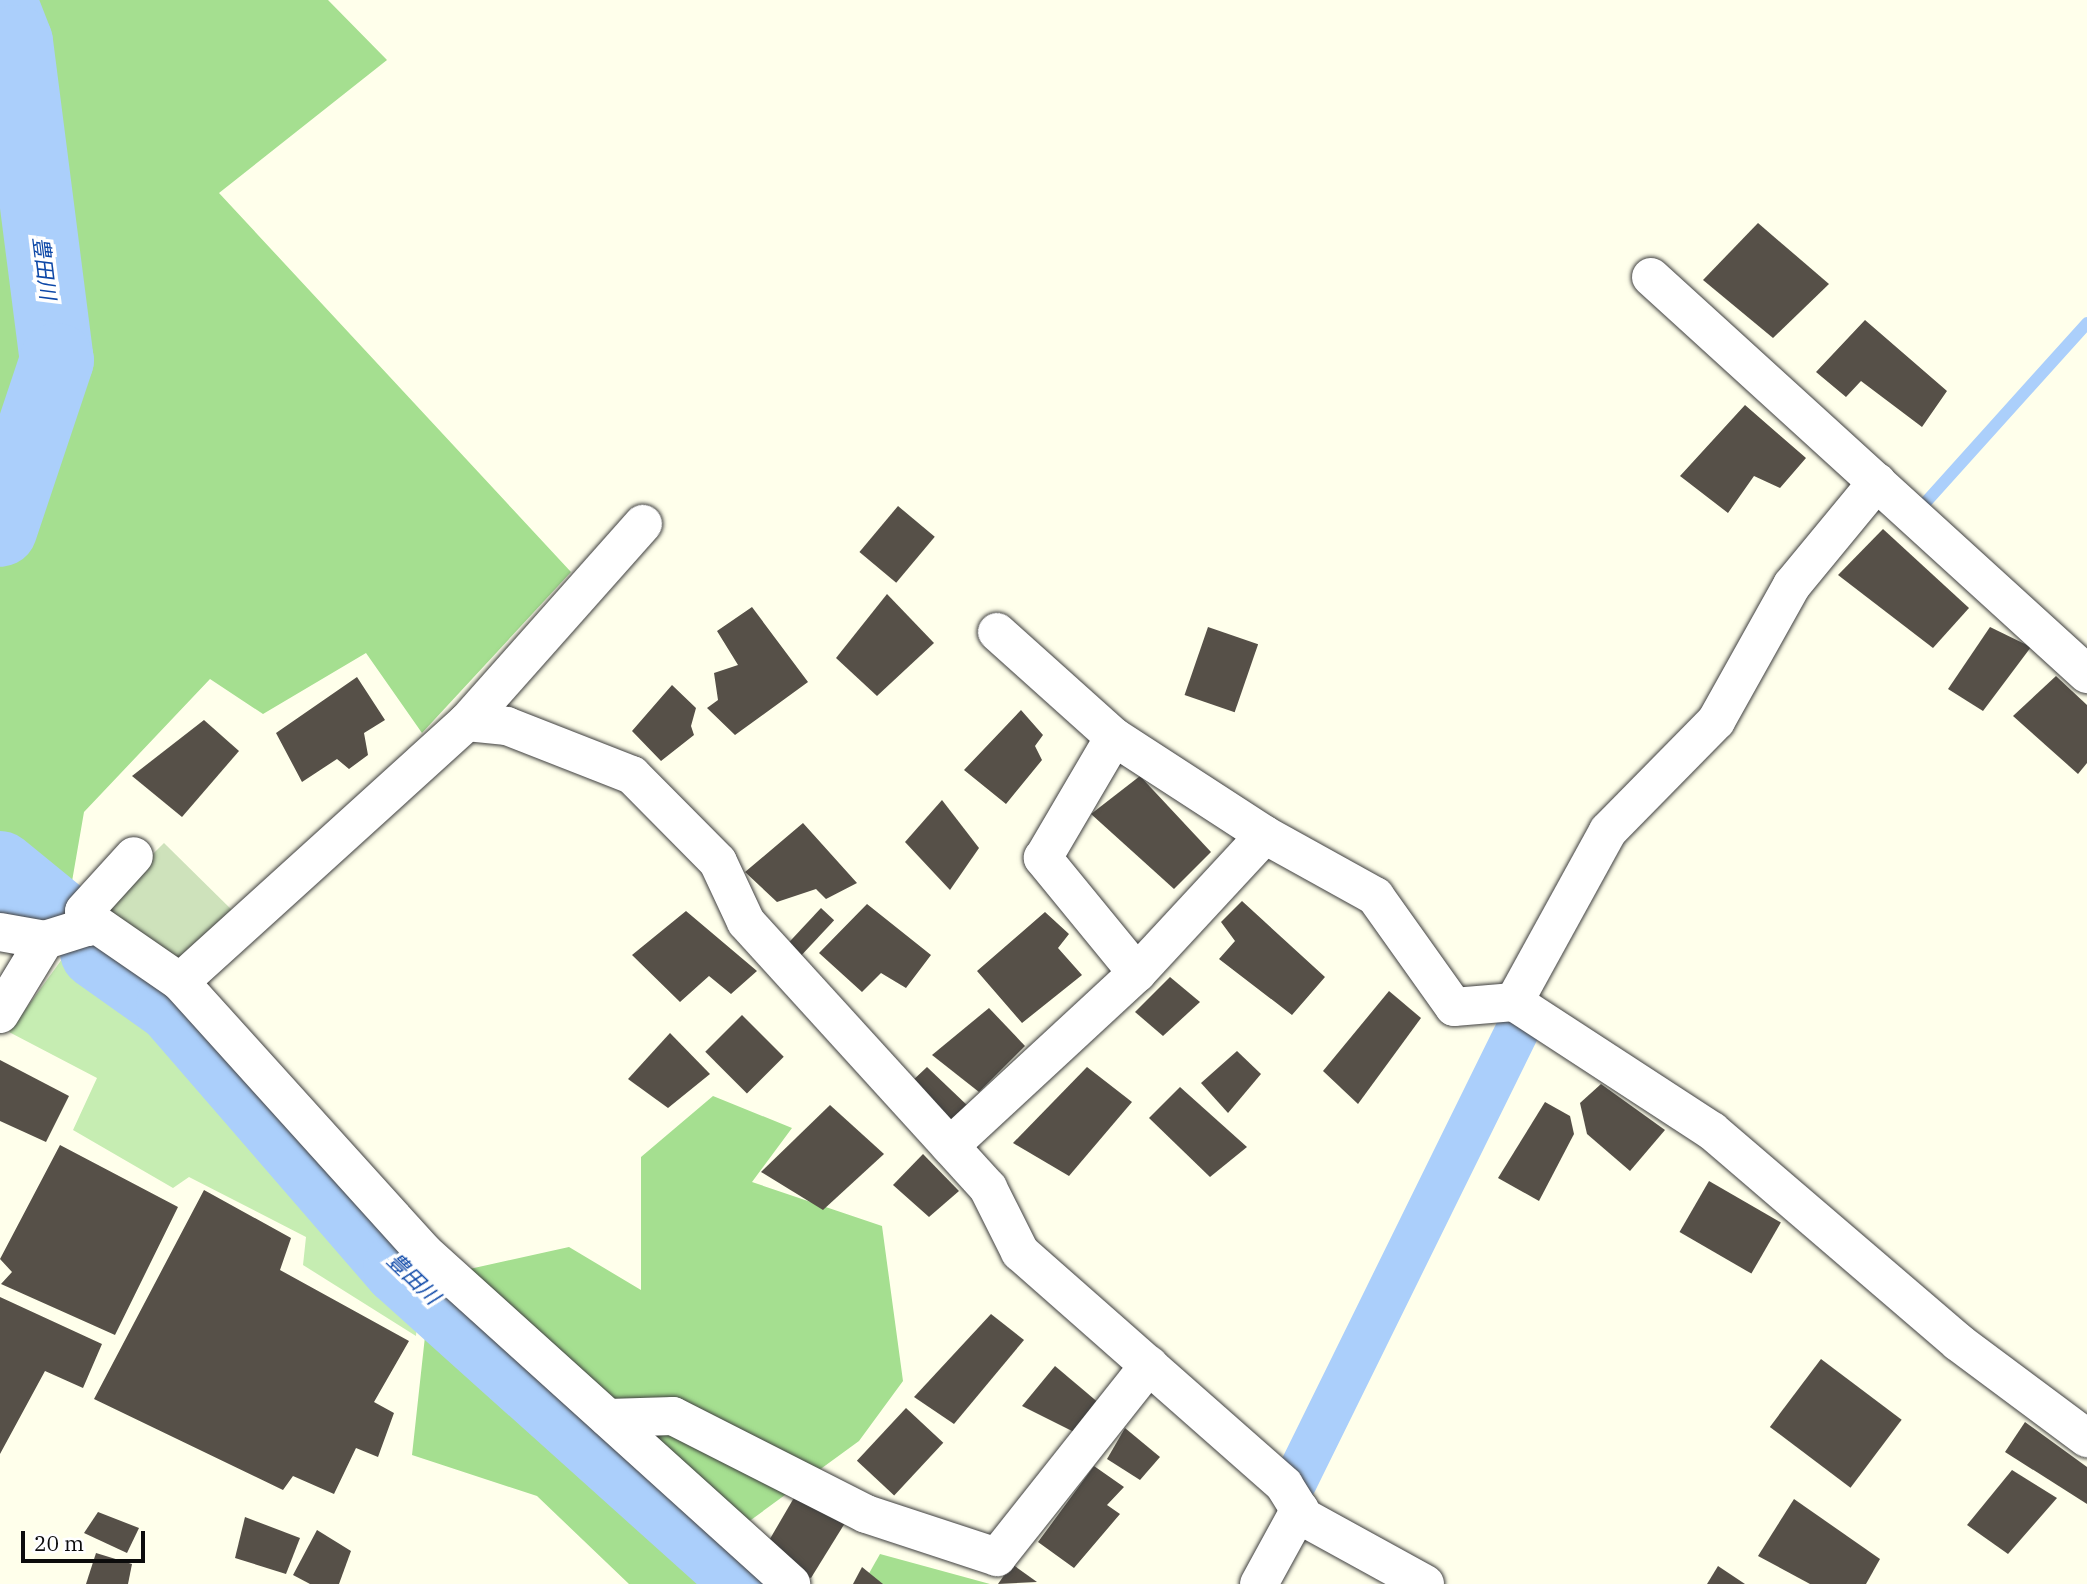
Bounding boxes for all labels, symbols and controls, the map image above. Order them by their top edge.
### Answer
water label: 豊田川 [29,235,61,301]
water label: 豊田川 [383,1247,445,1309]
scale bar [24,1518,149,1562]
text: 20 m [34,1529,84,1557]

